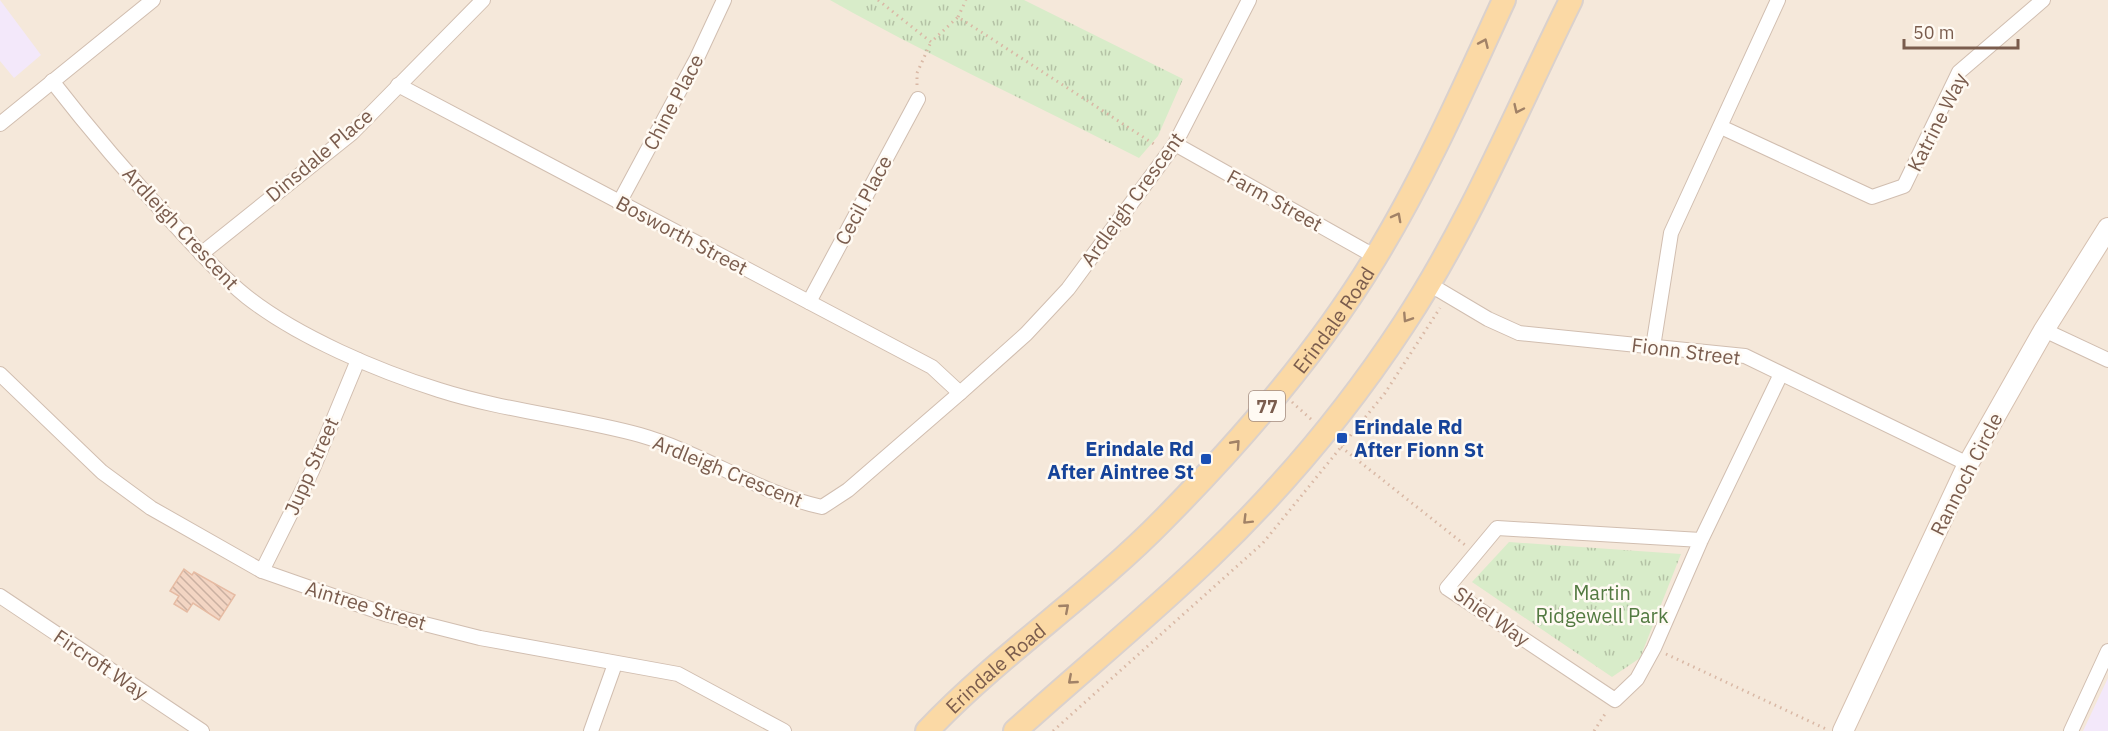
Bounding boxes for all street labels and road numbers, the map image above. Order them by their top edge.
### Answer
street label: Chine Place [636,49,710,155]
street label: Katrine Way [1901,68,1973,176]
street label: Dinsdale Place [260,102,378,208]
street label: Ardleigh Crescent [1074,127,1190,271]
street label: Cecil Place [828,150,898,250]
street label: Ardleigh Crescent [117,161,245,295]
street label: Farm Street [1222,163,1328,237]
street label: Bosworth Street [611,189,753,281]
street label: Erindale Road [1286,261,1380,379]
street label: Fionn Street [1630,331,1742,371]
road number: 77 [1249,391,1285,421]
street label: Rannoch Circle [1923,408,2009,540]
street label: Jupp Street [277,413,345,519]
street label: Ardleigh Crescent [649,429,807,513]
street label: Aintree Street [302,574,430,636]
street label: Shiel Way [1448,580,1536,652]
street label: Erindale Road [939,617,1051,719]
street label: Fircroft Way [49,623,153,705]

